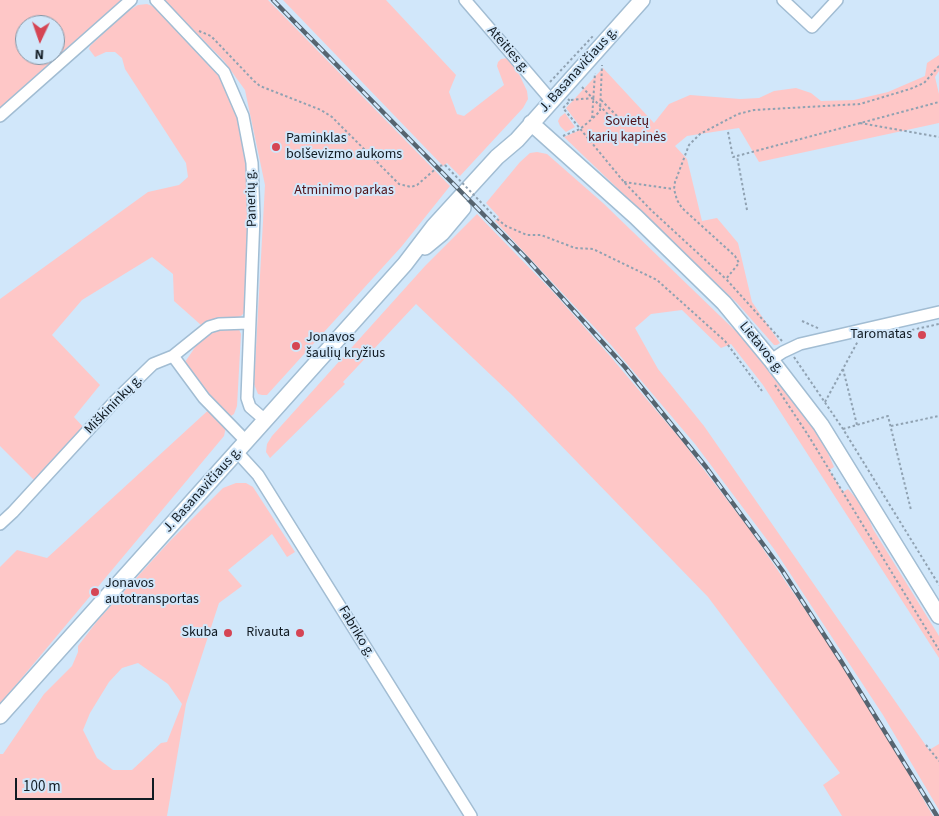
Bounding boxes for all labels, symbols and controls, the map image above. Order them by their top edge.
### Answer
north arrow [15,15,65,65]
street label: Ateities g. [483,23,533,77]
street label: J. Basanavičiaus g. [536,24,622,116]
text: N [34,44,44,64]
park label: Sovietų karių kapinės [588,114,666,146]
place label: Paminklas bolševizmo aukoms [286,131,402,164]
marker: Paminklas bolševizmo aukoms [270,141,282,153]
street label: Panerių g. [243,169,261,227]
park label: Atminimo parkas [294,183,394,199]
street label: Lietavos g. [735,319,787,377]
place label: Taromatas [850,327,912,343]
marker: Taromatas [916,329,928,341]
place label: Jonavos šaulių kryžius [306,330,385,362]
marker: Jonavos šaulių kryžius [290,340,302,352]
street label: Miškininkų g. [81,372,147,438]
street label: J. Basanavičiaus g. [160,444,246,536]
place label: Jonavos autotransportas [105,576,199,608]
marker: Jonavos autotransportas [89,586,101,598]
street label: Fabriko g. [334,603,378,661]
place label: Skuba [182,625,218,641]
place label: Rivauta [246,625,290,641]
marker: Skuba [222,627,234,639]
marker: Rivauta [294,627,306,639]
scale bar [18,768,156,800]
text: 100 m [23,776,61,797]

